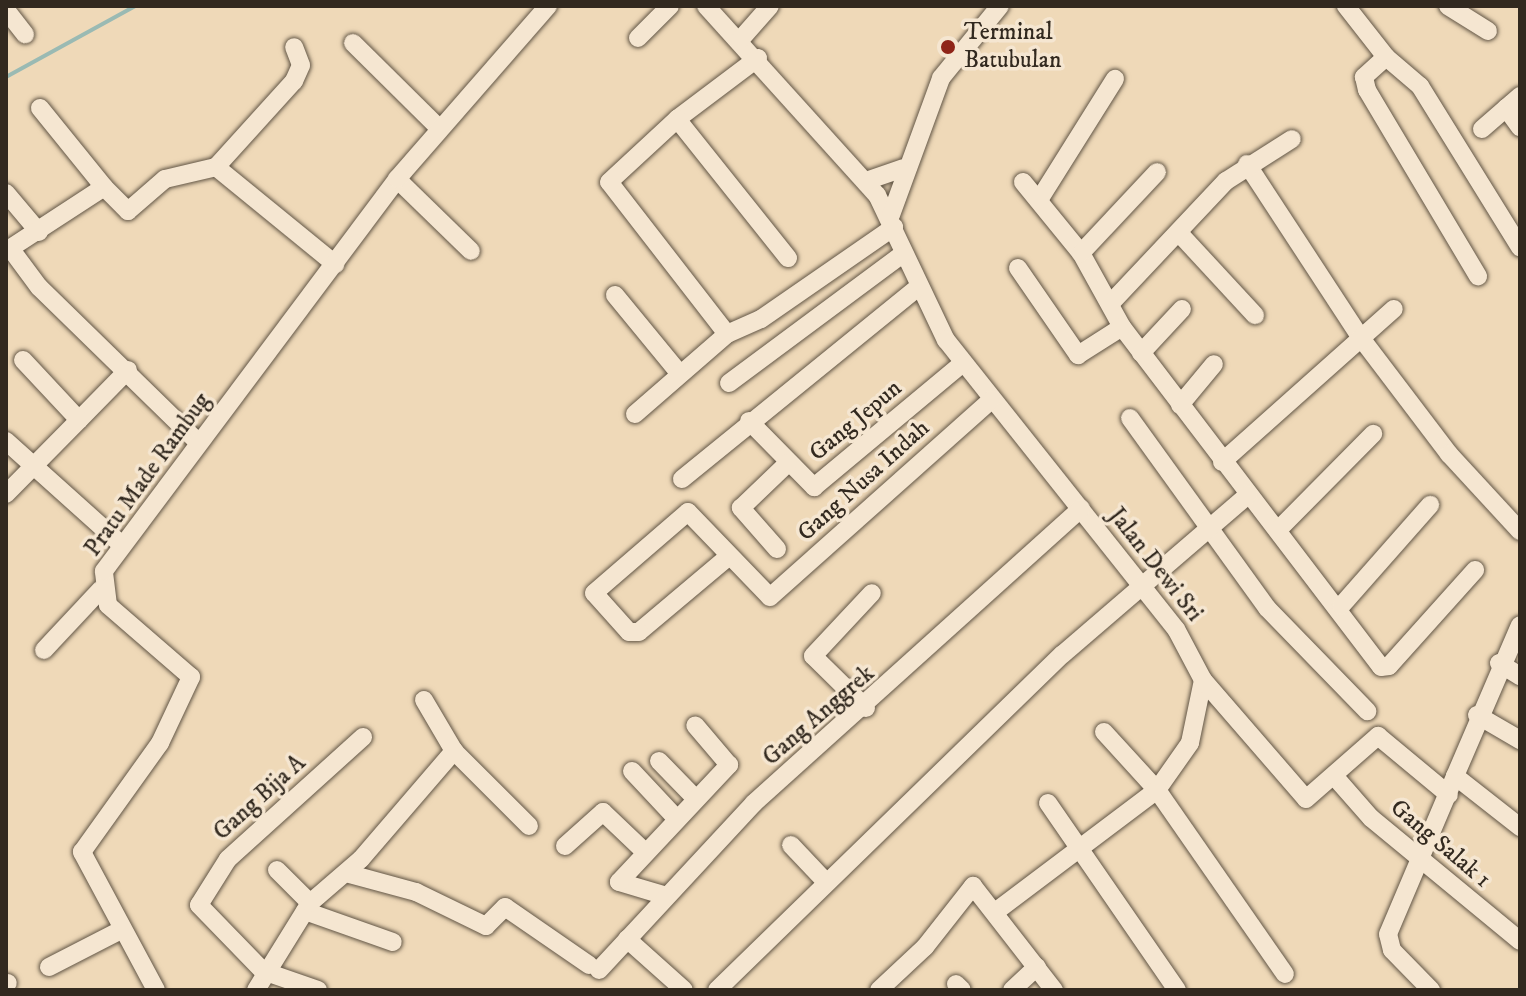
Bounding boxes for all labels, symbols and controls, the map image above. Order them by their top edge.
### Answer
place label: Terminal Batubulan [964,19,1061,75]
marker: Terminal Batubulan [939,38,957,56]
street label: Gang Jepun [804,374,908,468]
street label: Pratu Made Rambug [79,388,217,562]
street label: Gang Nusa Indah [792,414,936,548]
street label: Jalan Dewi Sri [1102,502,1208,628]
street label: Gang Anggrek [757,660,881,772]
street label: Gang Bija A [208,749,312,847]
street label: Gang Salak 1 [1384,794,1496,894]

